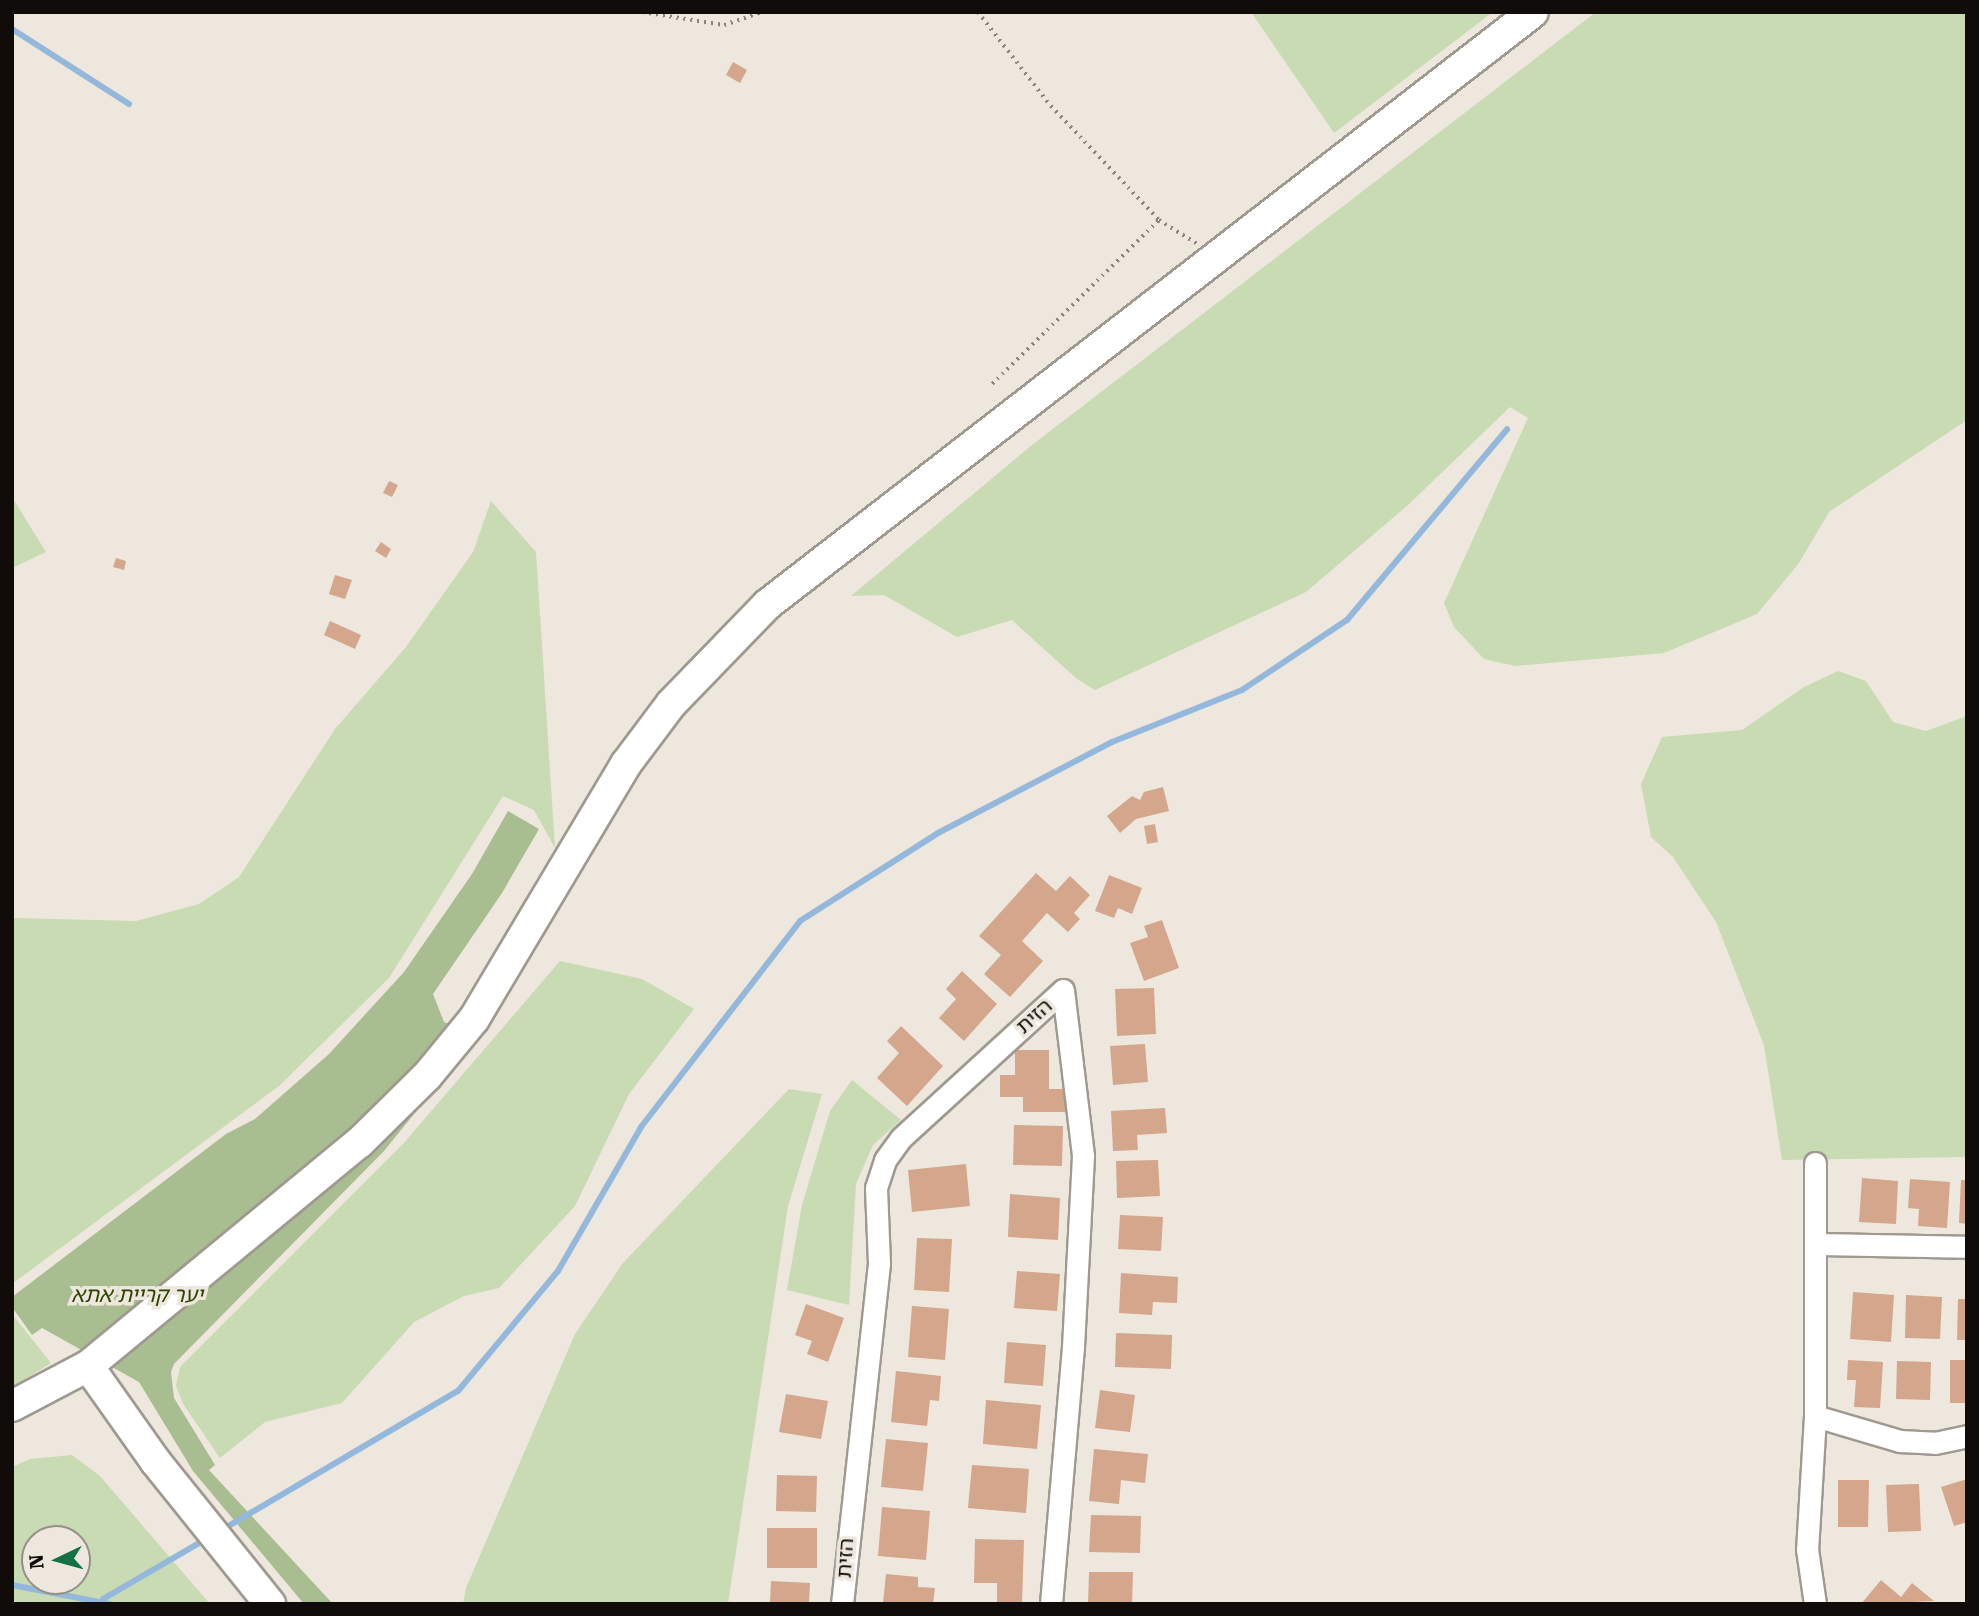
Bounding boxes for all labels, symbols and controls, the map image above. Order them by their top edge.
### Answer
street label: הזית [1011,993,1057,1039]
park label: יער קריית אתא [71,1282,203,1308]
north arrow [21,1525,91,1595]
street label: הזית [831,1537,859,1579]
text: N [24,1553,49,1570]

